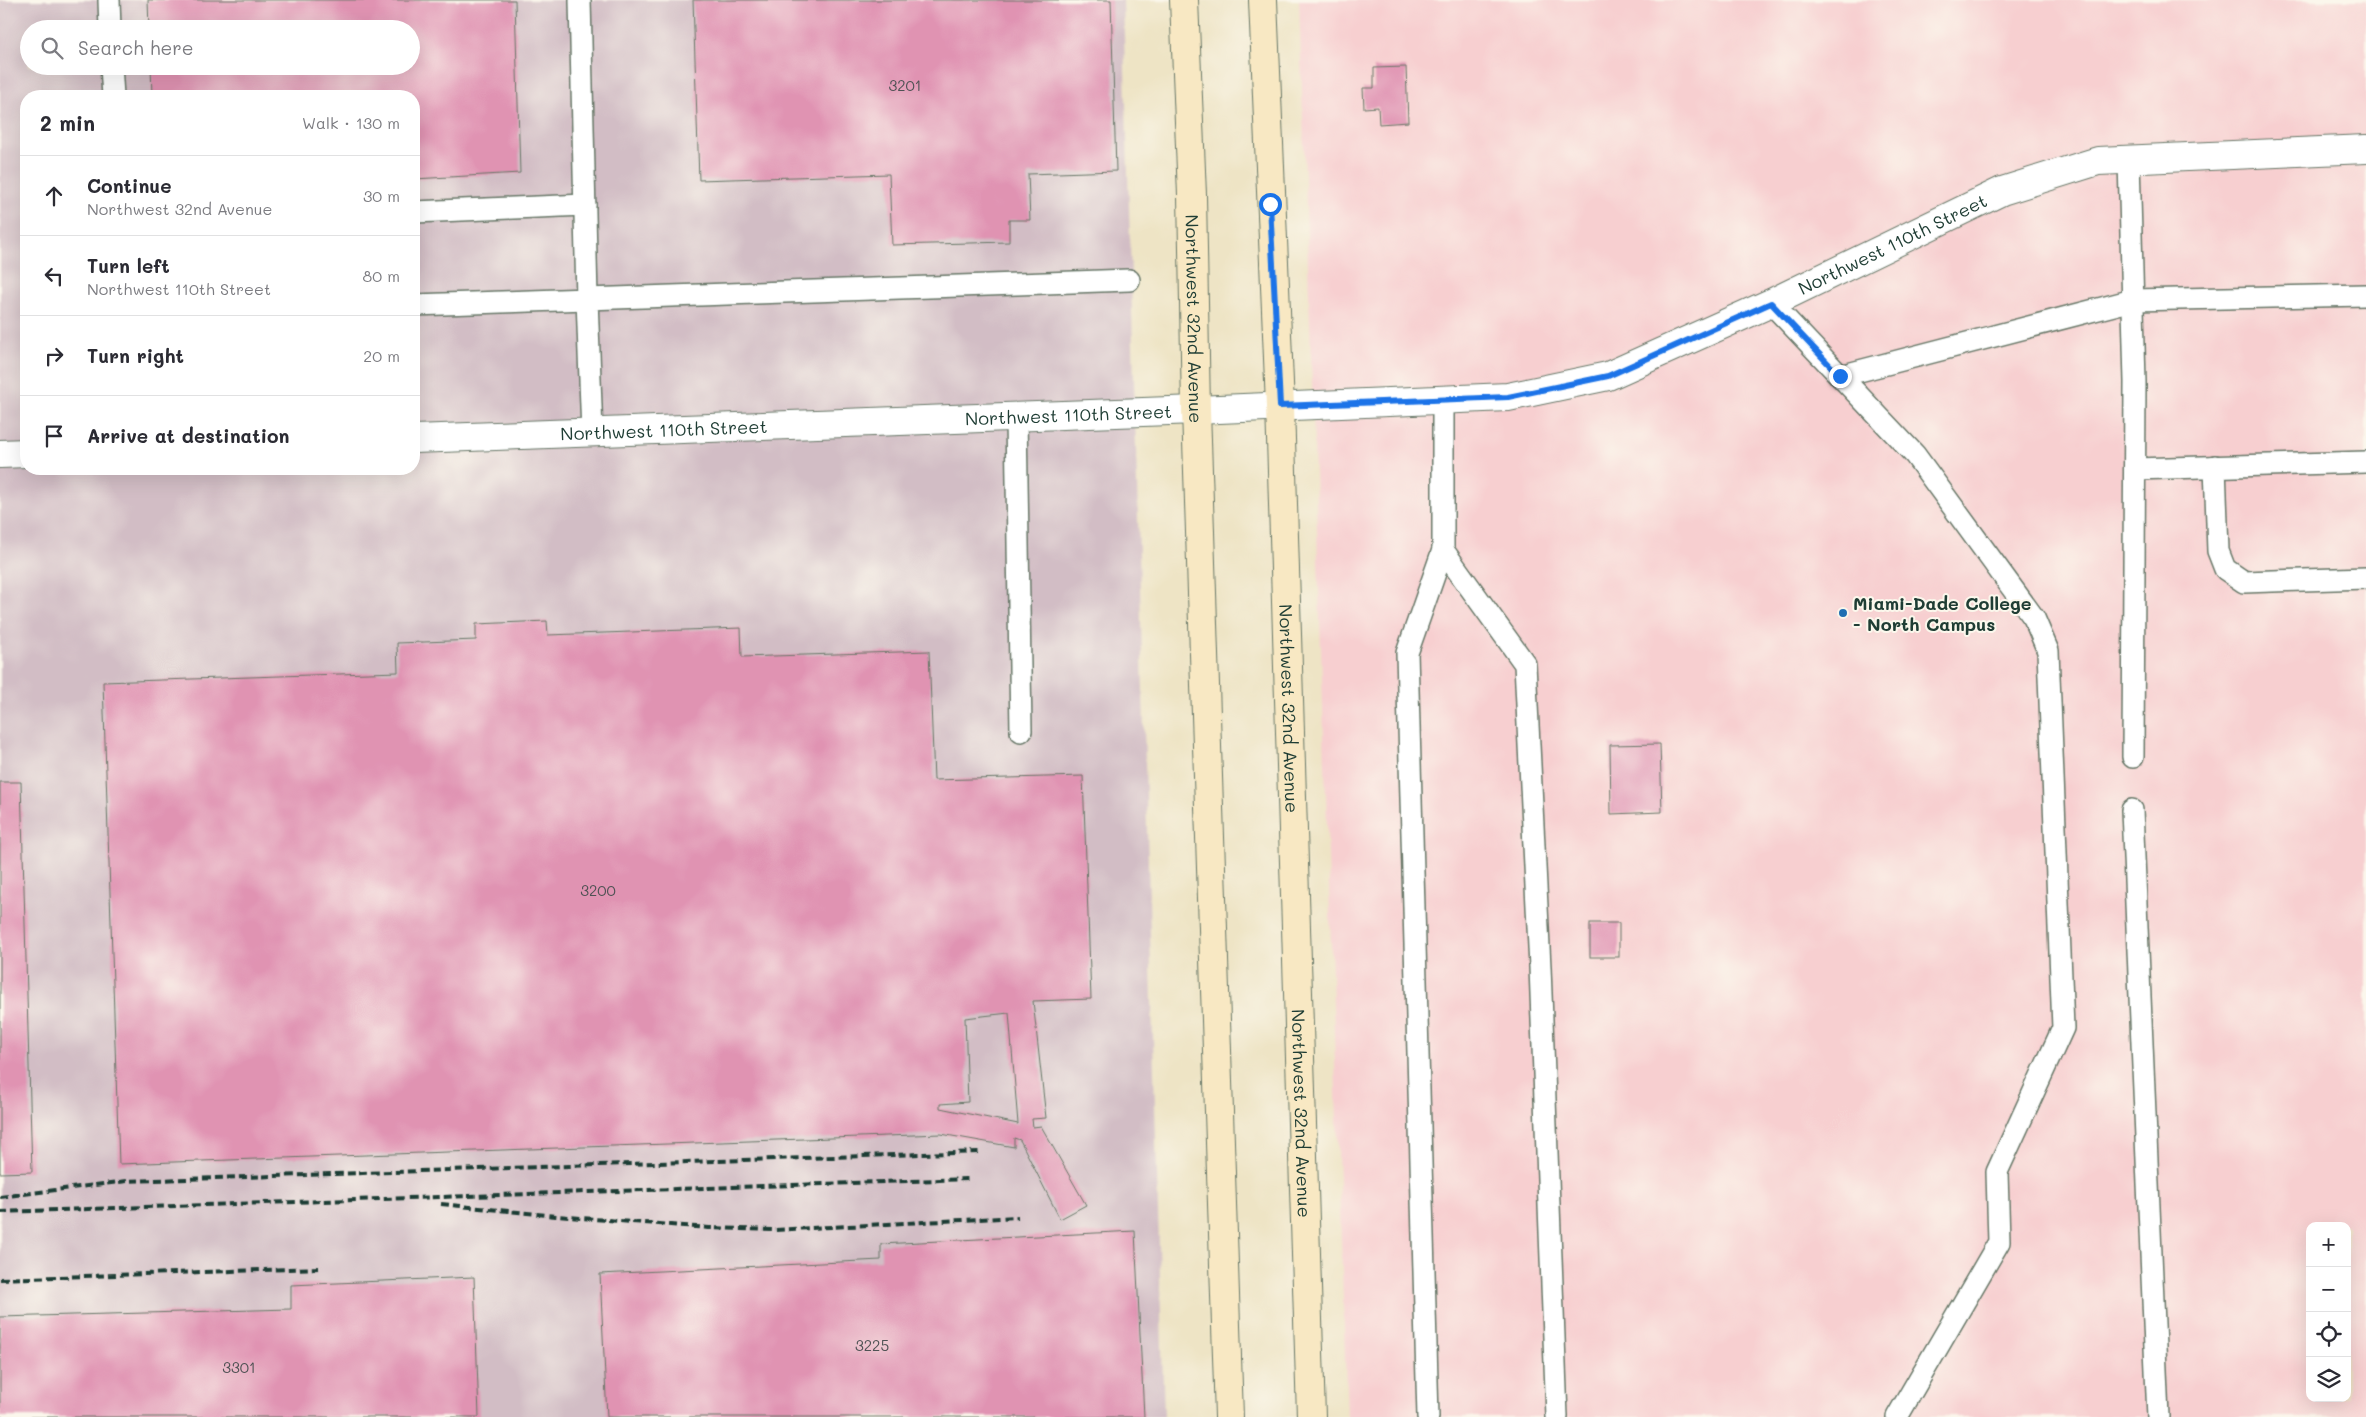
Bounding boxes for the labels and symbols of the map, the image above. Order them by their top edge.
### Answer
house number: 3201 [888,75,922,95]
street label: Northwest 110th Street [1794,188,1991,300]
route start [1259,193,1282,216]
street label: Northwest 32nd Avenue [1180,214,1208,424]
route end [1829,365,1852,388]
street label: Northwest 110th Street [965,399,1172,431]
street label: Northwest 110th Street [560,414,768,446]
place label: Miami-Dade College - North Campus [1853,591,2032,636]
street label: Northwest 32nd Avenue [1274,604,1304,813]
marker: Miami-Dade College - North Campus [1837,607,1849,619]
house number: 3200 [580,880,616,900]
street label: Northwest 32nd Avenue [1286,1009,1317,1218]
house number: 3225 [855,1335,889,1355]
house number: 3301 [222,1357,256,1377]

